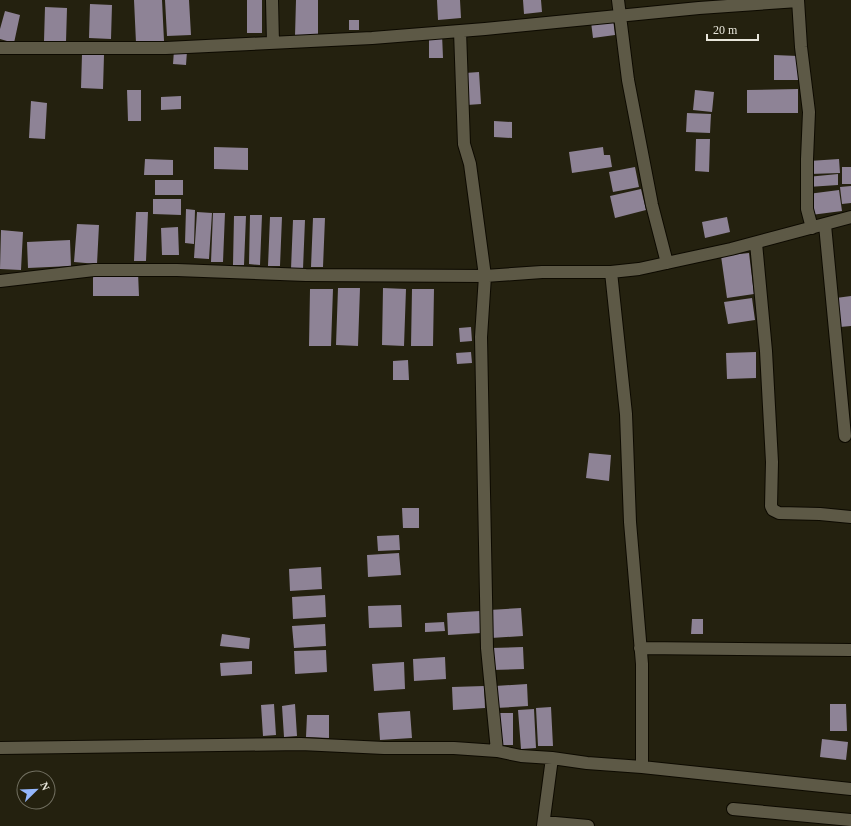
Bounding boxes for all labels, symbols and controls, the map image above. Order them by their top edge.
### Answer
scale bar [707,16,758,42]
text: 20 m [713,23,738,37]
north arrow [16,770,56,810]
text: N [38,780,52,792]

